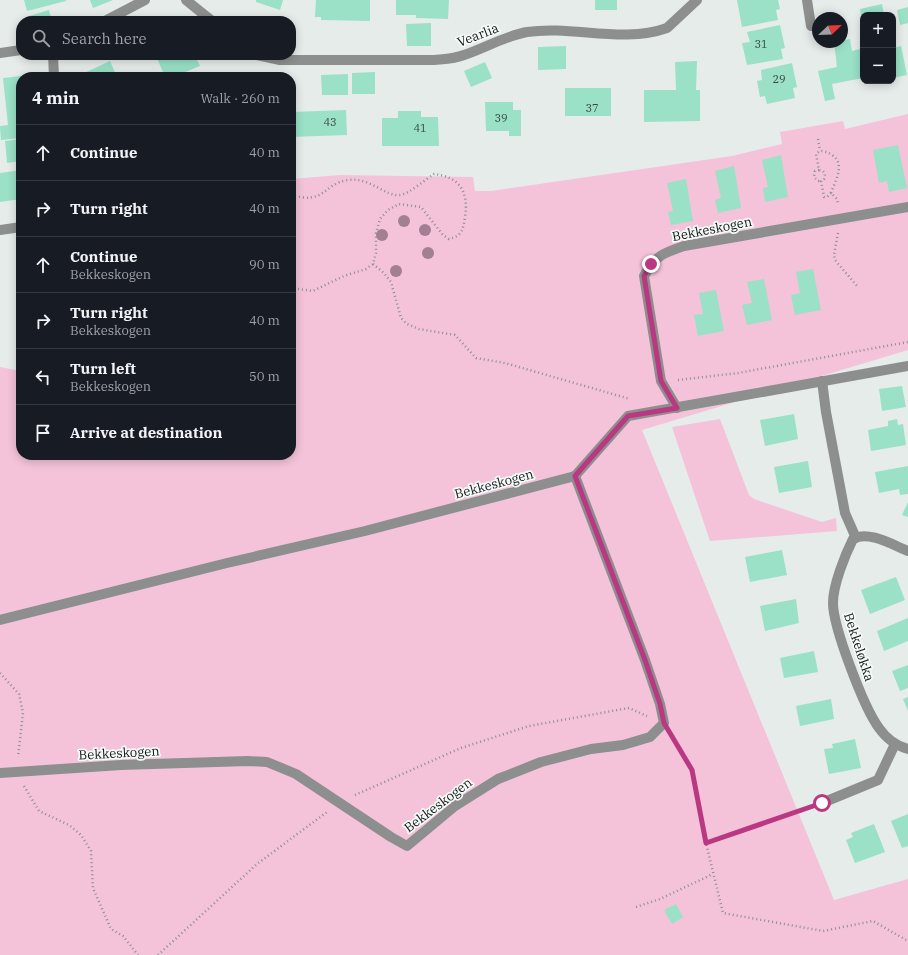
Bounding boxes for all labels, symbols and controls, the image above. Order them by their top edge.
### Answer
north arrow [812,12,848,48]
map controls [860,12,896,84]
button: + [860,12,896,48]
search box [16,16,296,60]
street label: Vearlia [455,19,501,51]
icon: search [30,27,52,49]
text: Search here [62,29,147,48]
house number: 31 [754,37,768,51]
button: − [860,48,896,84]
house number: 29 [772,72,786,86]
text: 4 min [32,87,80,109]
text: Walk · 260 m [201,90,280,107]
house number: 37 [585,101,599,115]
house number: 39 [494,111,508,125]
house number: 43 [323,115,337,129]
house number: 41 [413,121,427,135]
icon: ahead [32,142,54,164]
text: Continue [70,143,137,162]
text: 40 m [249,144,280,161]
icon: right [32,198,54,220]
text: Turn right [70,199,148,218]
text: 40 m [249,200,280,217]
street label: Bekkeskogen [671,213,753,245]
text: Continue [70,247,137,266]
icon: ahead [32,254,54,276]
route end [642,255,660,273]
text: 90 m [249,256,280,273]
text: Bekkeskogen [70,266,151,283]
text: Turn right [70,303,148,322]
icon: right [32,310,54,332]
text: 40 m [249,312,280,329]
text: Bekkeskogen [70,322,151,339]
text: Turn left [70,359,136,378]
icon: left [32,366,54,388]
text: 50 m [249,368,280,385]
text: Bekkeskogen [70,378,151,395]
icon: arrive [32,422,54,444]
text: Arrive at destination [70,423,222,442]
street label: Bekkeskogen [453,465,535,503]
street label: Bekkeløkka [840,611,878,683]
street label: Bekkeskogen [78,742,160,764]
street label: Bekkeskogen [401,774,475,836]
route start [813,794,831,812]

